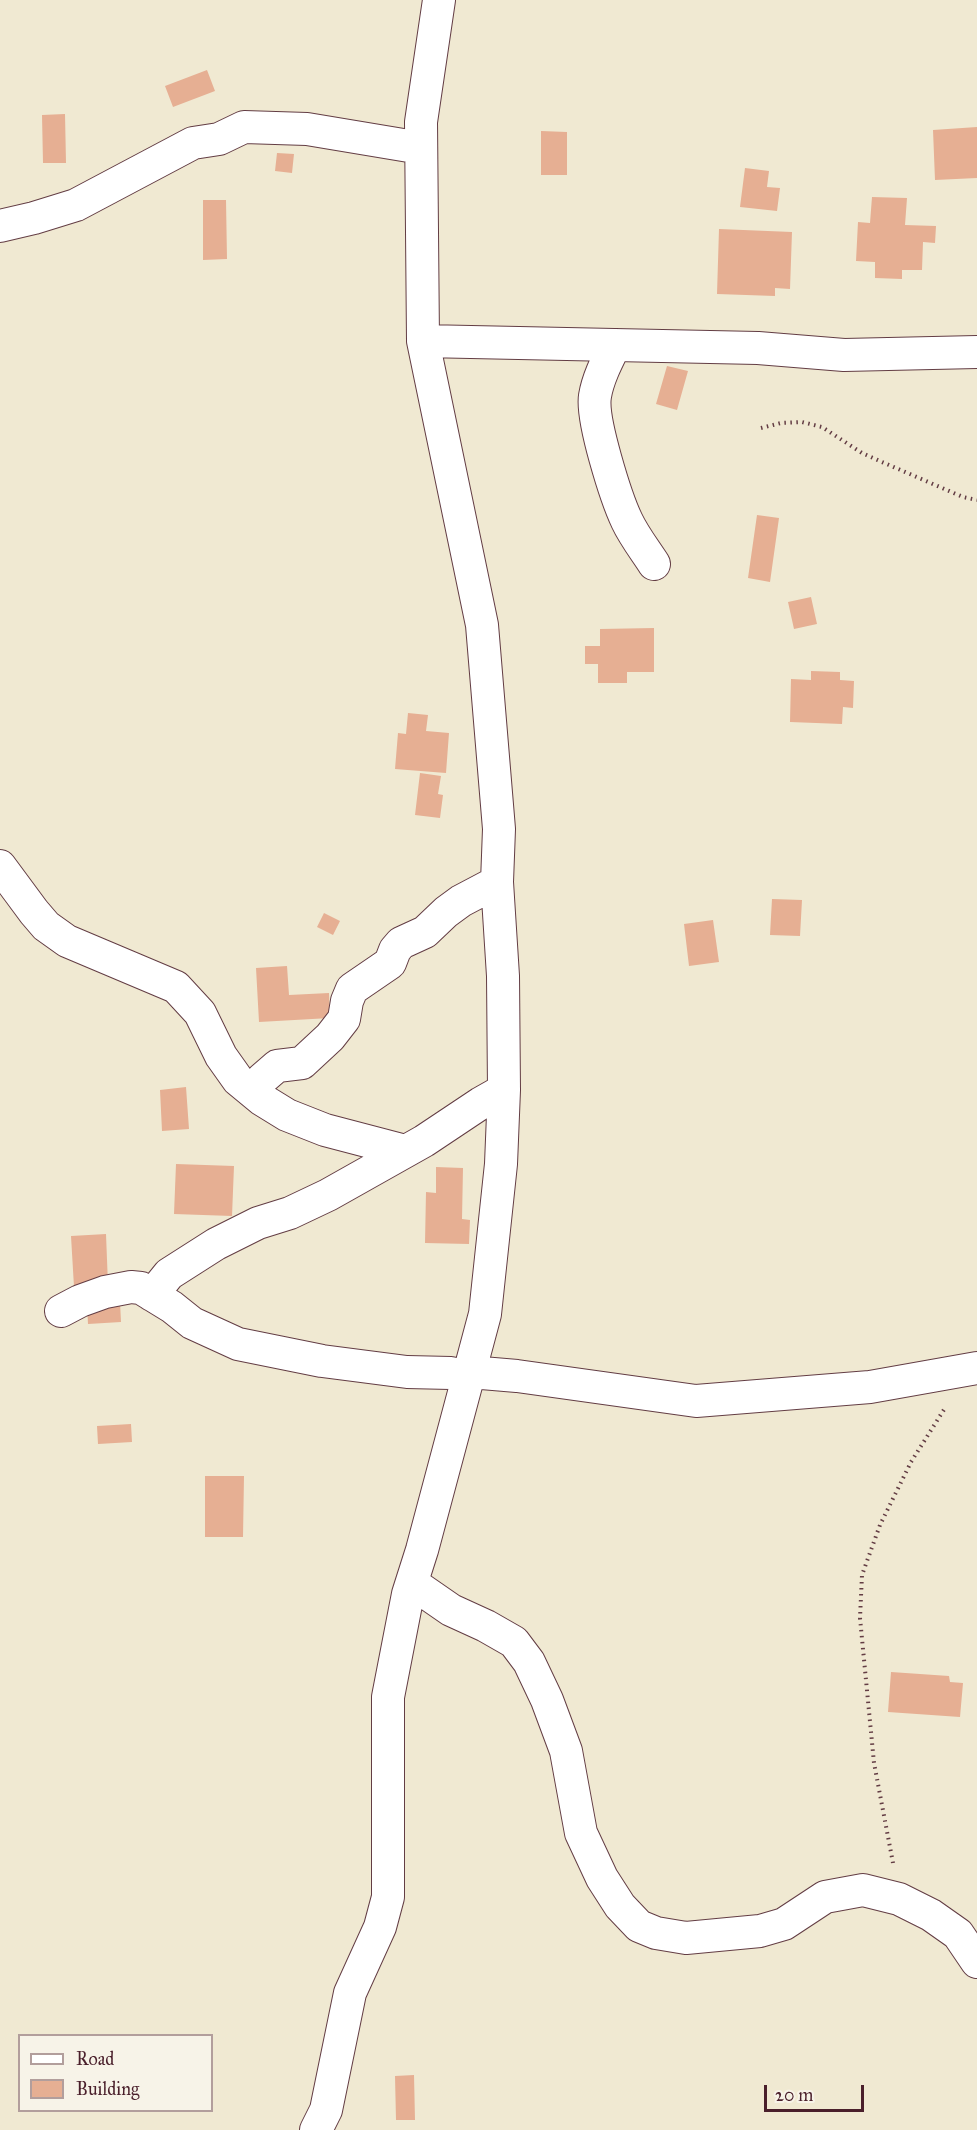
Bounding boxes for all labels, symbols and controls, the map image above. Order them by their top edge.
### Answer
legend [18,2034,213,2112]
text: Road [76,2048,114,2070]
scale bar [767,2073,868,2111]
text: Building [76,2078,139,2100]
text: 20 m [775,2084,813,2106]

